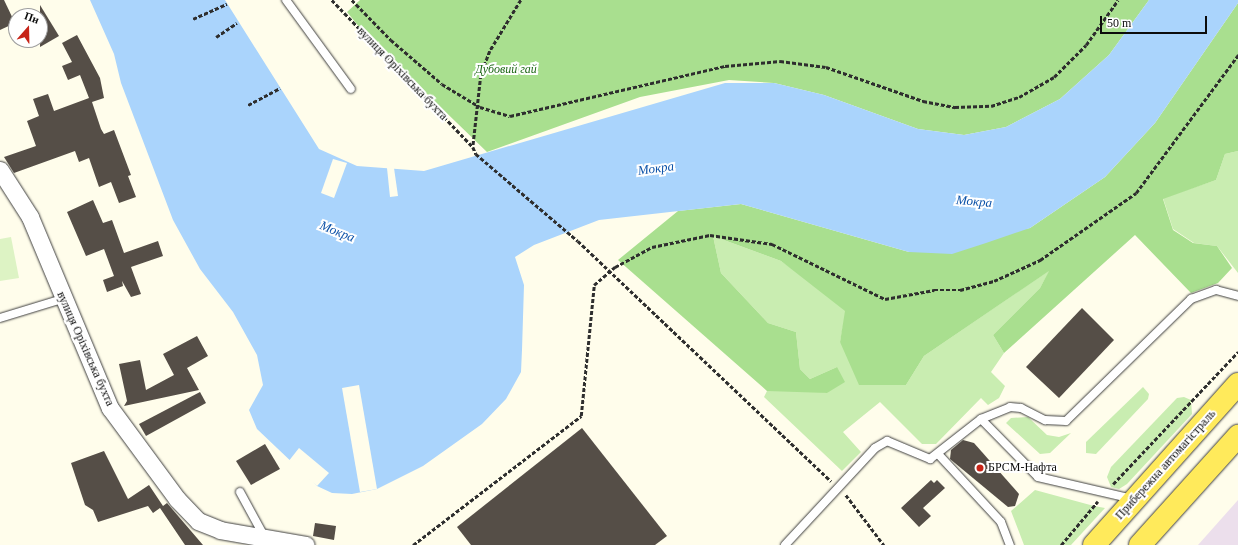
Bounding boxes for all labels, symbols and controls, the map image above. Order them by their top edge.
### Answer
north arrow [8,8,48,48]
scale bar [1102,8,1209,34]
text: Пн [23,9,41,26]
text: 50 m [1107,16,1131,30]
street label: вулиця Оріхівська бухта [354,24,450,124]
park label: Дубовий гай [475,63,537,77]
water label: Мокра [637,159,675,179]
water label: Мокра [955,193,993,211]
water label: Мокра [317,218,357,246]
street label: вулиця Оріхівська бухта [53,290,117,408]
street label: Прибережна автомагістраль [1113,407,1219,523]
place label: БРСМ-Нафта [988,461,1057,475]
marker: БРСМ-Нафта [975,463,985,473]

